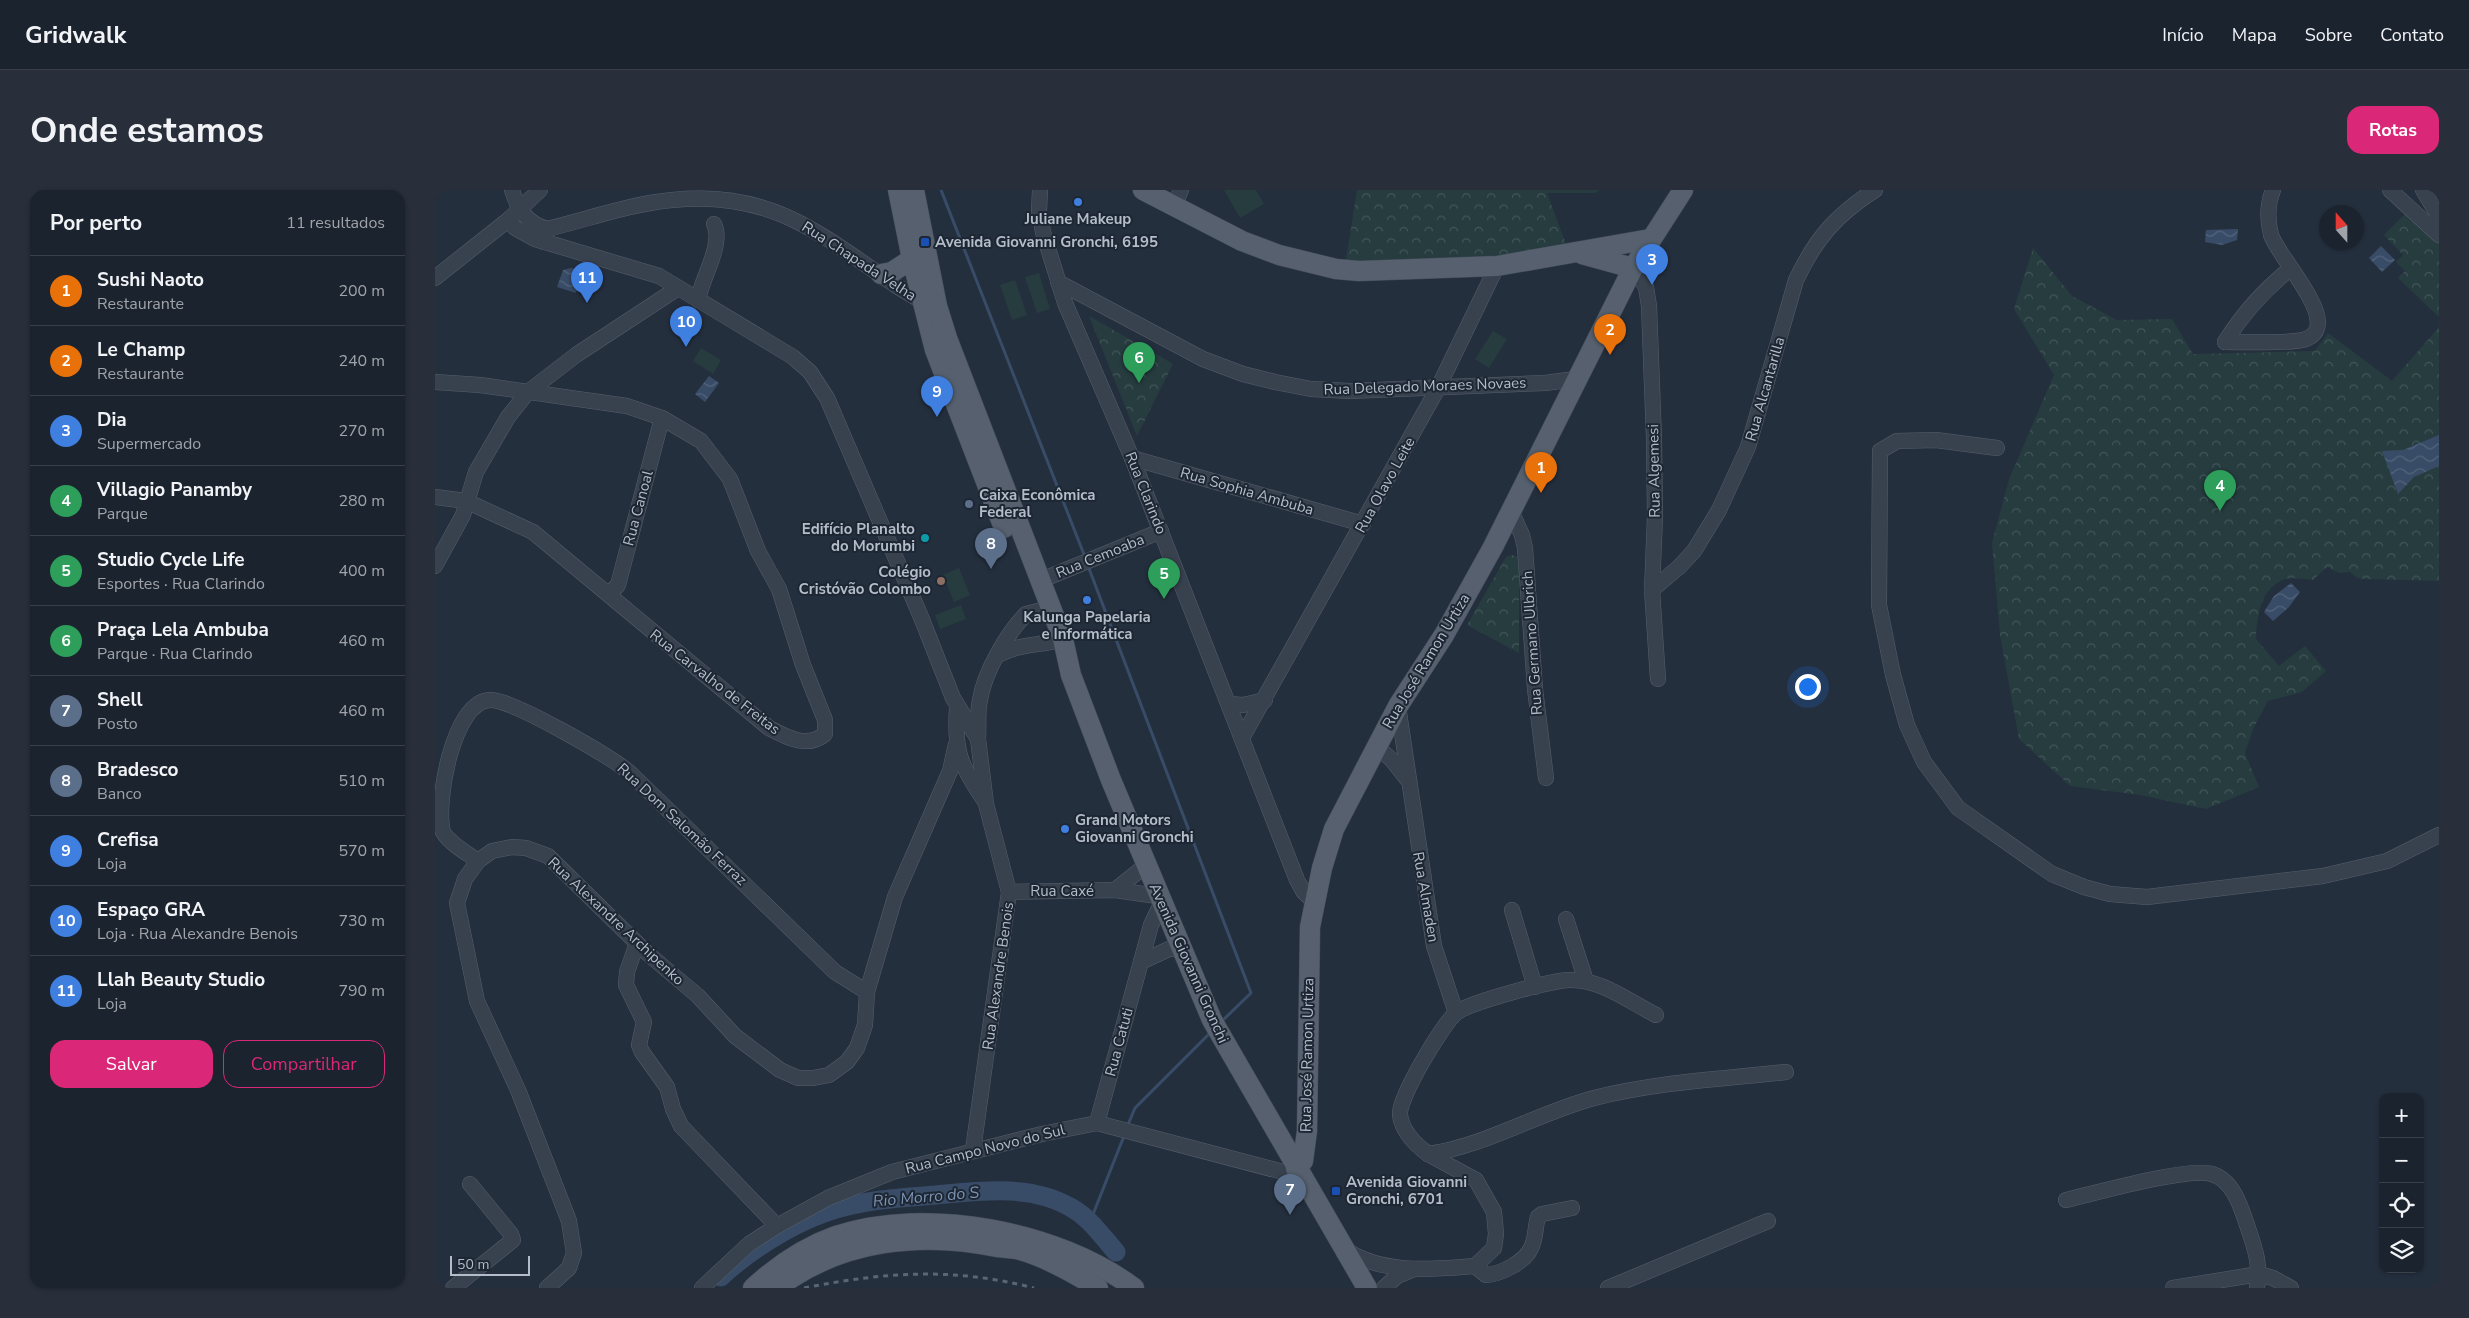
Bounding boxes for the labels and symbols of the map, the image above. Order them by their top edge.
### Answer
marker: Juliane Makeup [1072,196,1084,208]
north arrow [2319,205,2364,250]
place label: Juliane Makeup [1024,209,1131,229]
street label: Rua Chapada Velha [798,217,920,305]
place label: Avenida Giovanni Gronchi, 6195 [935,232,1158,252]
marker: Avenida Giovanni Gronchi, 6195 [919,236,931,248]
pin: 3 [1636,244,1668,285]
pin: 11 [571,262,603,303]
pin: 10 [670,306,702,347]
pin: 2 [1594,314,1626,355]
street label: Rua Alcantarilla [1741,334,1789,444]
pin: 6 [1123,342,1155,383]
street label: Rua Delegado Moraes Novaes [1323,372,1527,400]
pin: 9 [921,376,953,417]
street label: Rua Algemesi [1643,424,1665,518]
street label: Rua Olavo Leite [1350,434,1420,536]
street label: Rua Clarindo [1120,449,1172,537]
pin: 1 [1525,452,1557,493]
street label: Rua Sophia Ambuba [1178,462,1316,520]
street label: Rua Canoal [618,468,658,548]
pin: 4 [2204,470,2236,511]
place label: Caixa Econômica Federal [979,485,1095,522]
marker: Caixa Econômica Federal [963,498,975,510]
place label: Edifício Planalto do Morumbi [802,519,915,556]
pin: 8 [975,528,1007,569]
street label: Rua Cemoaba [1053,529,1147,583]
marker: Edifício Planalto do Morumbi [919,532,931,544]
pin: 5 [1148,558,1180,599]
place label: Colégio Cristóvão Colombo [799,562,931,599]
street label: Rua Germano Ulbrich [1517,570,1547,716]
marker: Colégio Cristóvão Colombo [935,575,947,587]
street label: Rua José Ramon Urtiza [1378,590,1474,732]
marker: Kalunga Papelaria e Informática [1081,594,1093,606]
place label: Kalunga Papelaria e Informática [1023,607,1151,644]
street label: Rua Carvalho de Freitas [646,625,784,739]
your location [1795,674,1821,700]
street label: Rua Dom Salomão Ferraz [613,758,751,890]
place label: Grand Motors Giovanni Gronchi [1075,810,1194,847]
marker: Grand Motors Giovanni Gronchi [1059,823,1071,835]
street label: Rua Almaden [1408,850,1444,944]
street label: Rua Alexandre Archipenko [543,852,689,990]
street label: Avenida Giovanni Gronchi [1145,880,1233,1046]
street label: Rua Caxé [1030,881,1094,901]
street label: Rua Alexandre Benois [978,901,1018,1051]
street label: Rua José Ramon Urtiza [1296,978,1318,1132]
street label: Rua Catuti [1100,1005,1138,1079]
street label: Rua Campo Novo do Sul [903,1119,1068,1179]
place label: Avenida Giovanni Gronchi, 6701 [1346,1172,1467,1209]
pin: 7 [1274,1174,1306,1215]
water label: Rio Morro do S [872,1181,980,1213]
marker: Avenida Giovanni Gronchi, 6701 [1330,1185,1342,1197]
scale bar [450,1253,530,1276]

